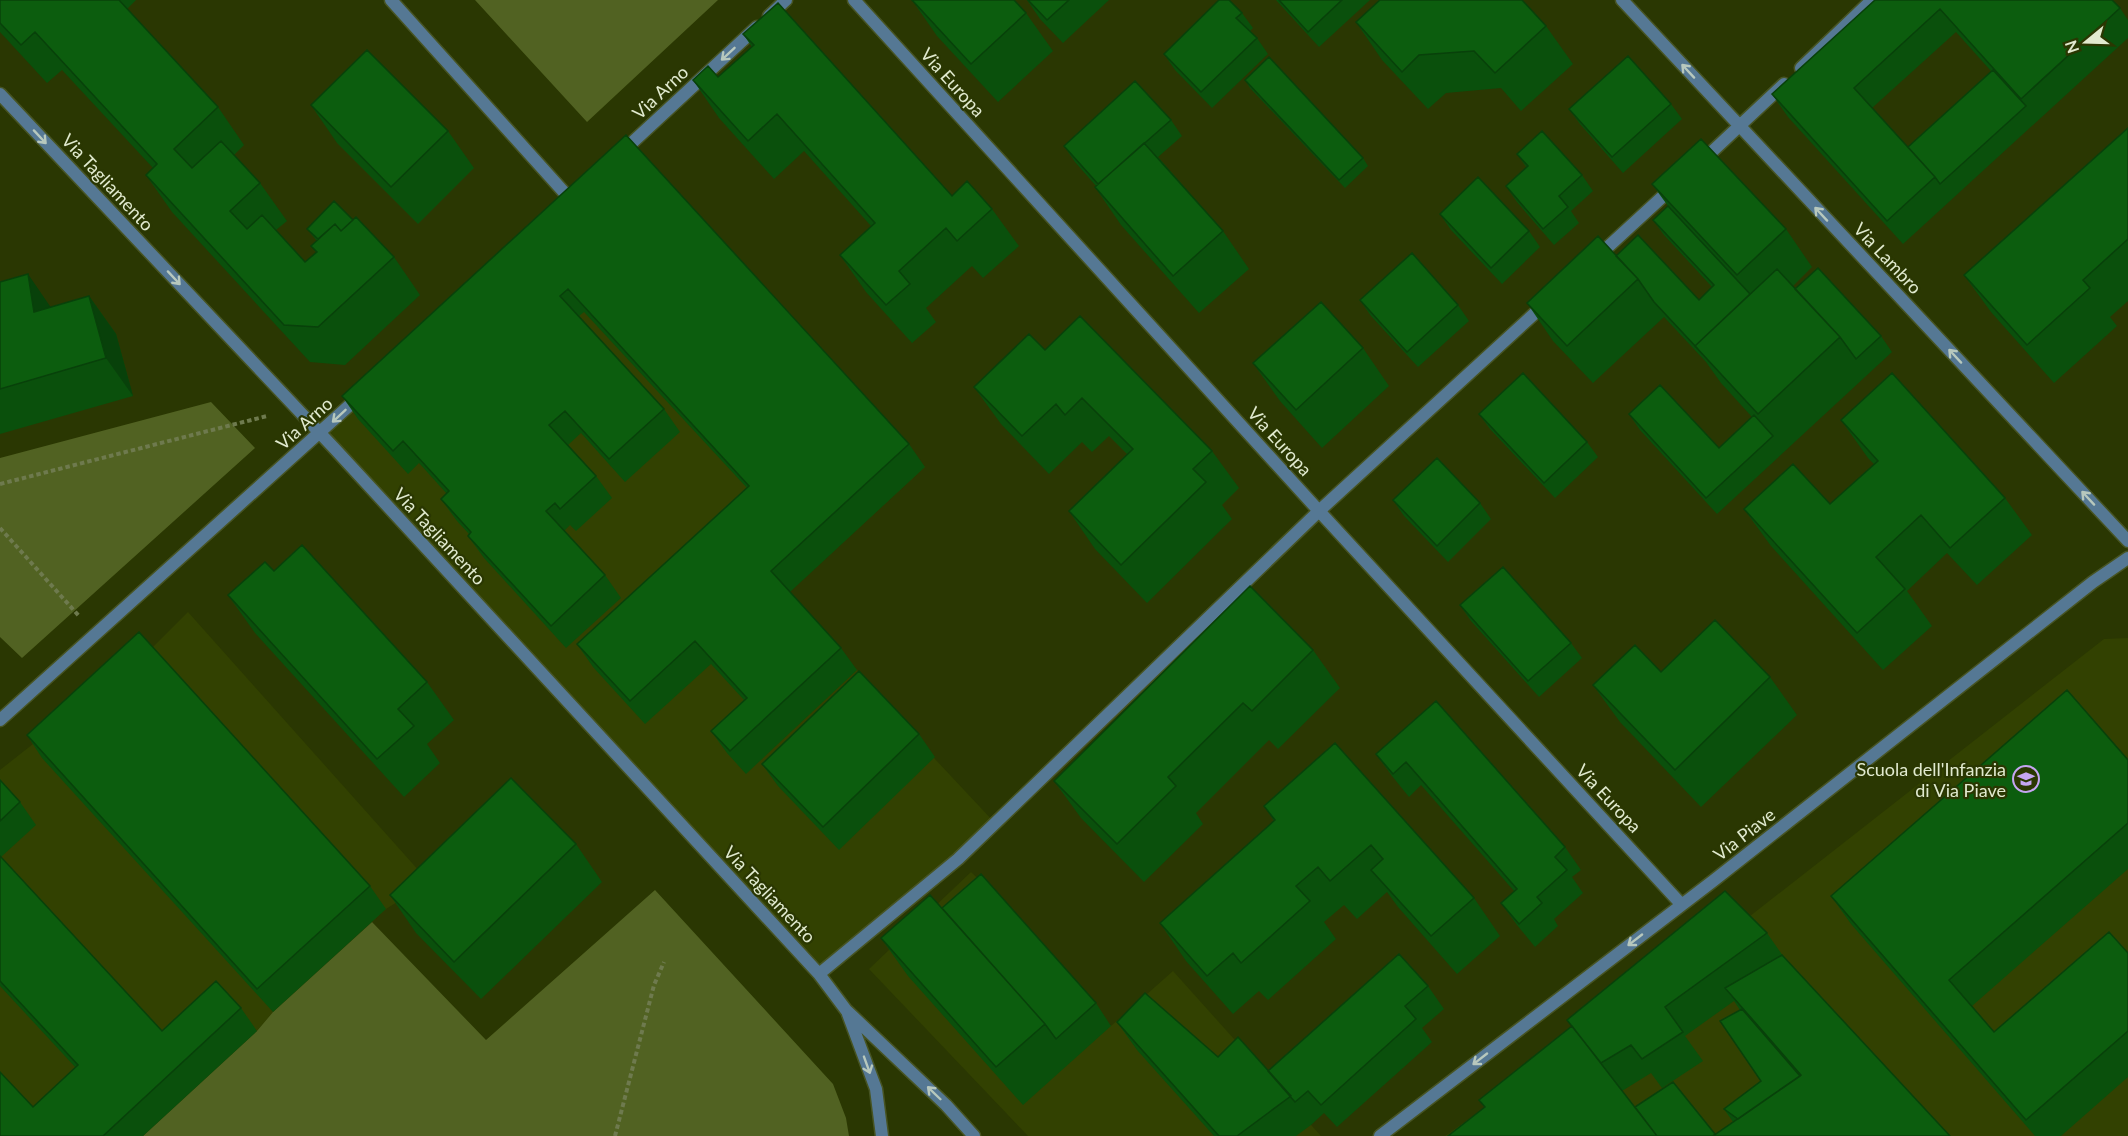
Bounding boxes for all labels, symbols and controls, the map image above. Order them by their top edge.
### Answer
north arrow [2056,12,2116,72]
text: N [2060,38,2082,56]
street label: Via Europa [916,43,990,121]
one-way arrow [720,47,735,61]
street label: Via Arno [627,61,693,123]
one-way arrow [1681,64,1695,79]
one-way arrow [33,129,47,144]
street label: Via Tagliamento [57,129,159,235]
one-way arrow [1814,206,1828,221]
street label: Via Lambro [1849,218,1927,298]
one-way arrow [167,271,181,286]
one-way arrow [1947,348,1962,363]
street label: Via Arno [271,392,337,454]
street label: Via Europa [1243,402,1317,480]
one-way arrow [332,408,347,422]
street label: Via Tagliamento [389,483,491,589]
one-way arrow [2081,491,2095,506]
place label: Scuola dell'Infanzia di Via Piave [1856,758,2006,801]
street label: Via Europa [1572,759,1646,837]
school or university icon: Scuola dell'Infanzia di Via Piave [2011,764,2041,794]
street label: Via Piave [1709,803,1779,865]
street label: Via Tagliamento [719,841,821,947]
one-way arrow [1627,934,1643,947]
one-way arrow [1472,1052,1488,1065]
one-way arrow [862,1055,873,1074]
one-way arrow [927,1087,942,1101]

